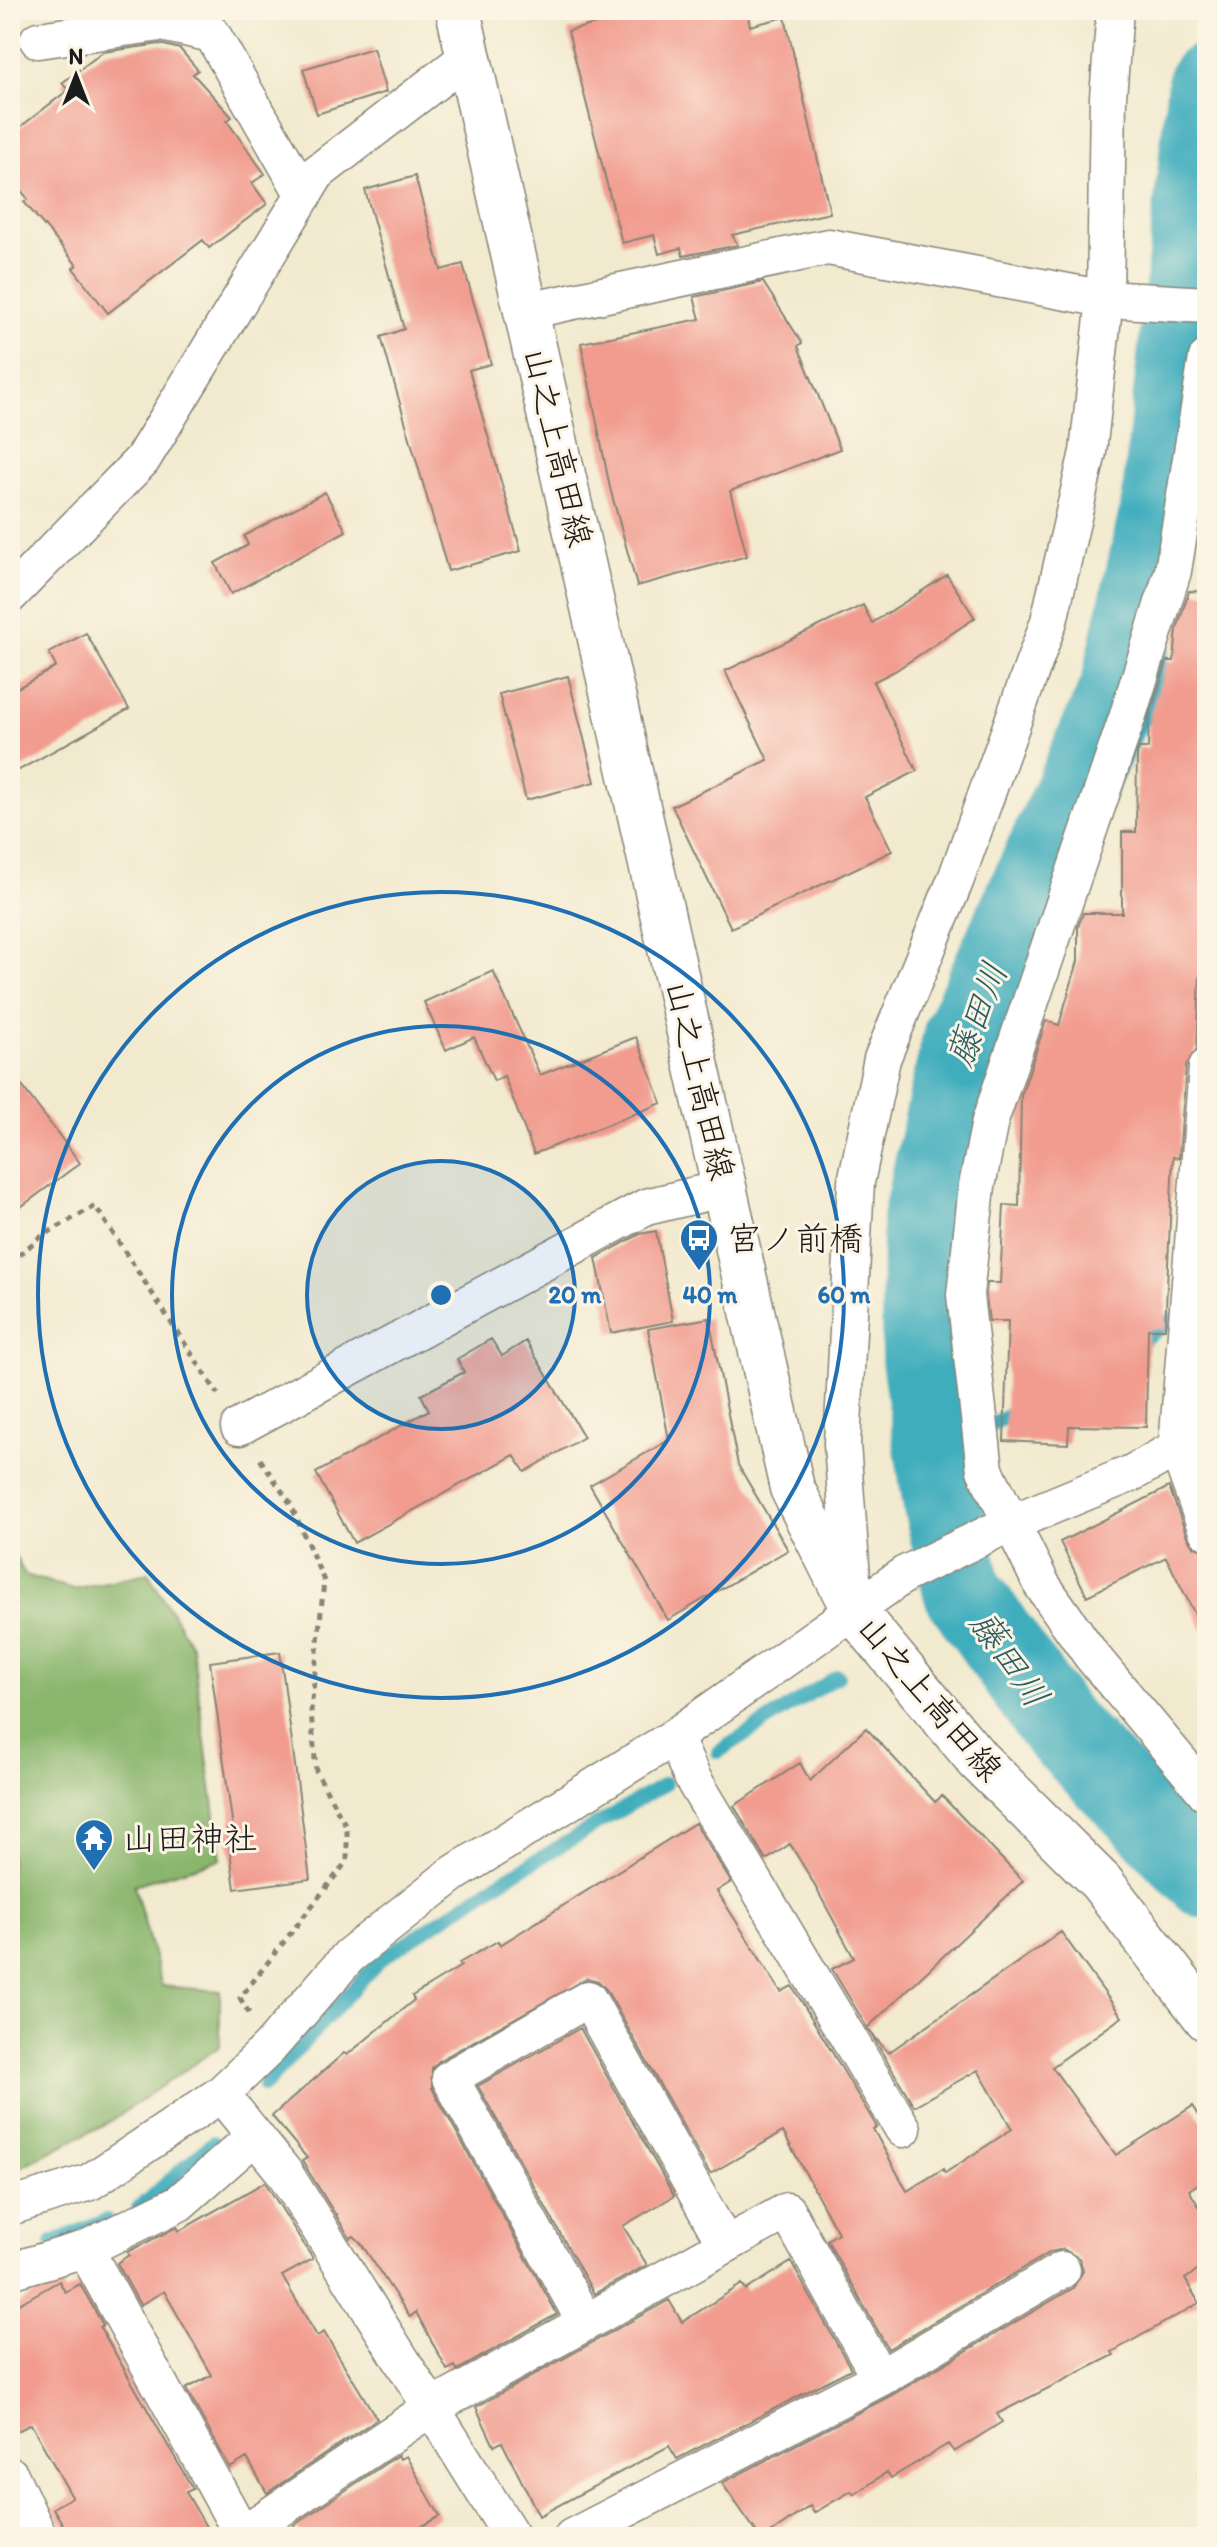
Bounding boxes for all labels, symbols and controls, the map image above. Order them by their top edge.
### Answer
north arrow [36,36,116,116]
text: N [69,43,83,70]
street label: 山之上高田線 [515,343,601,551]
water label: 藤田川 [938,956,1016,1072]
street label: 山之上高田線 [657,976,743,1184]
bus stop icon: 宮ノ前橋 [678,1217,720,1272]
place label: 宮ノ前橋 [727,1218,863,1259]
text: 20 m [549,1280,602,1309]
text: 40 m [683,1280,738,1309]
text: 60 m [817,1280,871,1309]
centre of rings [427,1281,455,1309]
water label: 藤田川 [961,1602,1059,1716]
street label: 山之上高田線 [849,1607,1011,1789]
temple icon: 山田神社 [73,1817,115,1872]
place label: 山田神社 [122,1818,258,1859]

